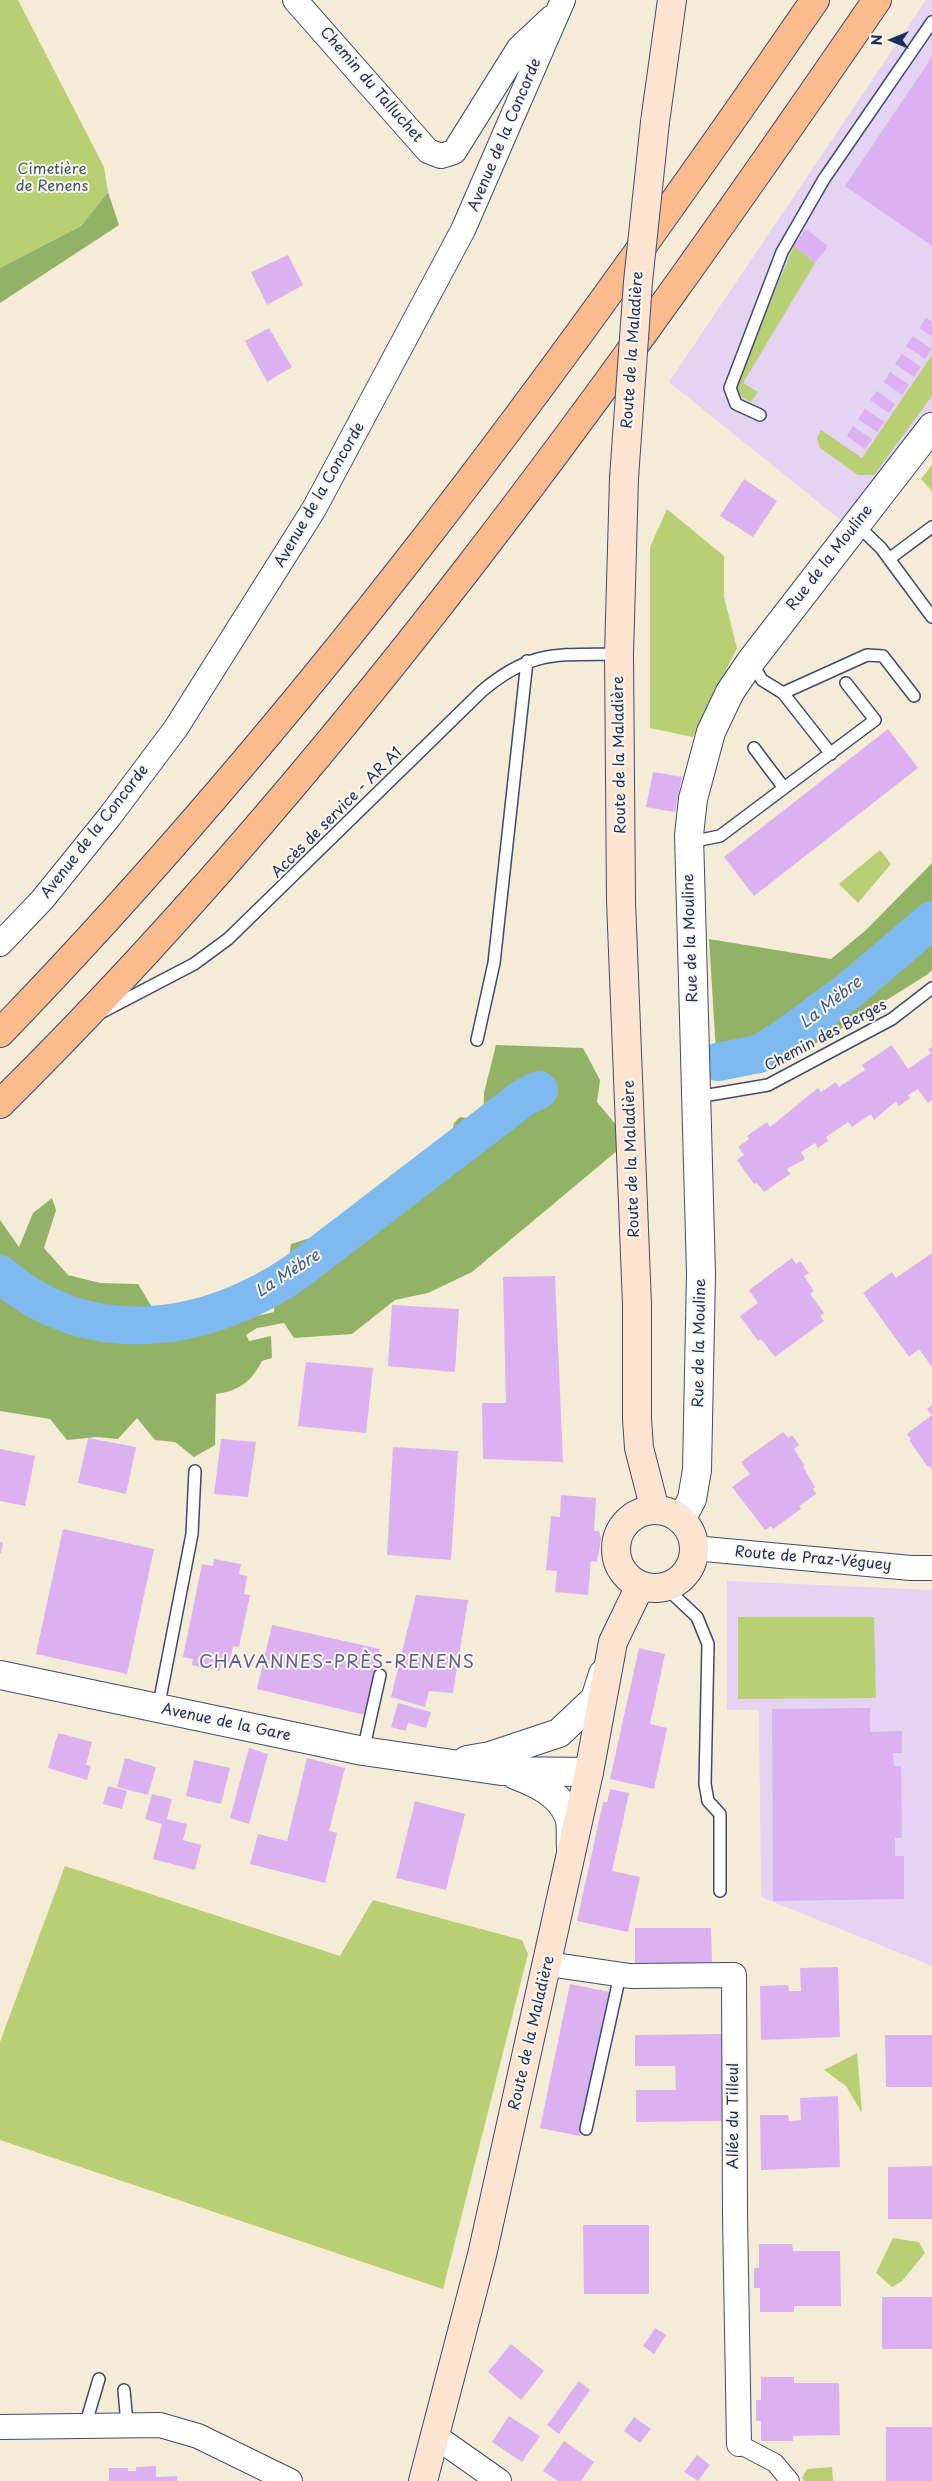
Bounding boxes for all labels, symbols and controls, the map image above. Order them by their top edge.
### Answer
north arrow [867,15,917,65]
street label: Chemin du Talluchet [316,24,426,146]
text: N [866,34,887,46]
street label: Avenue de la Concorde [465,56,545,214]
park label: Cimetière de Renens [16,161,88,196]
street label: Route de la Maladière [619,271,647,429]
street label: Avenue de la Concorde [271,419,369,571]
street label: Rue de la Mouline [783,502,877,614]
street label: Route de la Maladière [610,676,630,834]
street label: Accès de service - AR A1 [268,744,406,882]
street label: Avenue de la Concorde [37,762,153,902]
street label: Rue de la Mouline [680,873,702,1003]
water label: La Mèbre [797,973,865,1033]
street label: Chemin des Berges [762,996,890,1076]
street label: Route de la Maladière [620,1080,644,1238]
water label: La Mèbre [252,1246,324,1302]
street label: Rue de la Mouline [690,1278,710,1408]
street label: Route de Praz-Véguey [734,1543,892,1575]
district label: CHAVANNES-PRÈS-RENENS [196,1652,478,1674]
street label: Avenue de la Gare [160,1700,292,1746]
street label: Route de la Maladière [505,1954,559,2112]
street label: Allée du Tilleul [725,2063,743,2169]

